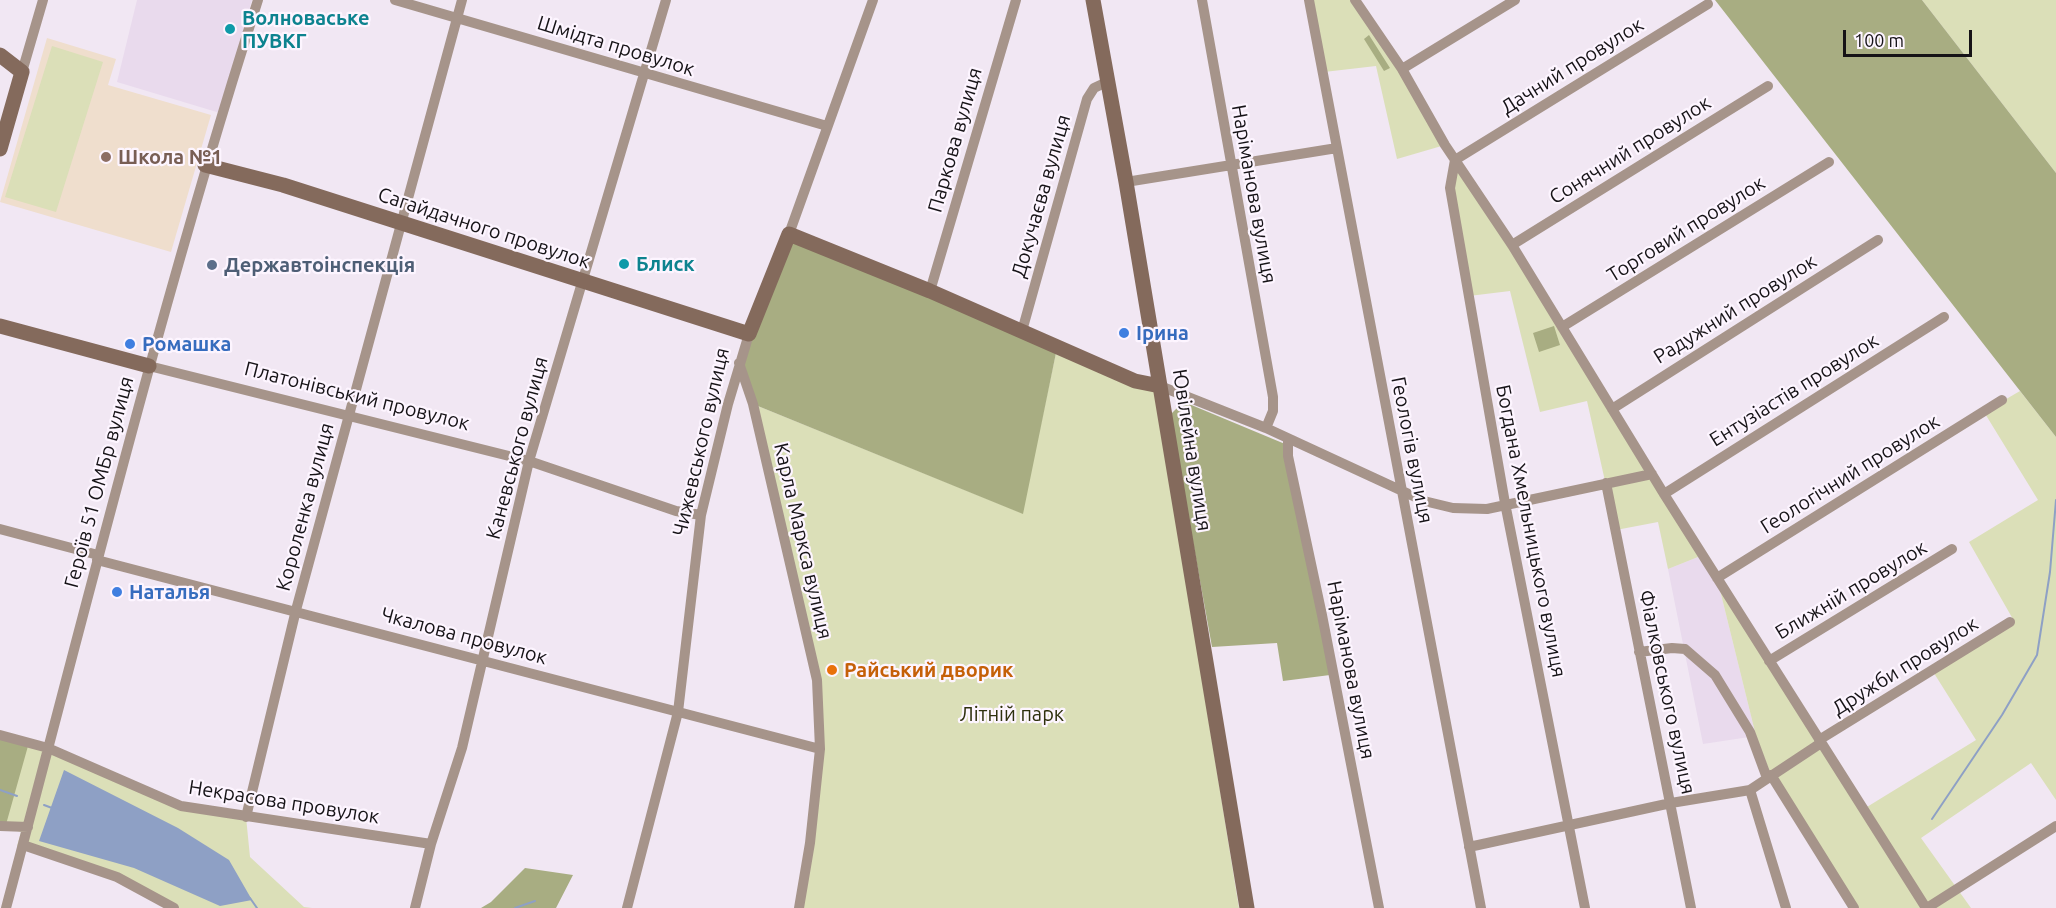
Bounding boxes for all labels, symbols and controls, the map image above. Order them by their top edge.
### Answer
place label: Волноваське ПУВКГ [242,6,370,53]
street label: Шмідта провулок [534,11,698,81]
street label: Дачний провулок [1496,12,1648,120]
scale bar [1846,18,1975,56]
marker: Волноваське ПУВКГ [223,22,237,36]
text: 100 m [1854,30,1904,50]
street label: Паркова вулиця [923,65,987,215]
street label: Сонячний провулок [1545,91,1715,209]
street label: Наріманова вулиця [1226,103,1282,285]
street label: Докучаєва вулиця [1006,112,1076,280]
place label: Школа №1 [118,145,222,169]
marker: Школа №1 [99,150,113,164]
street label: Торговий провулок [1603,171,1769,287]
street label: Сагайдачного провулок [375,182,593,274]
street label: Радужний провулок [1649,249,1821,369]
place label: Блиск [636,252,695,276]
place label: Державтоінспекція [224,253,415,277]
marker: Блиск [617,257,631,271]
marker: Державтоінспекція [205,258,219,272]
place label: Ірина [1136,321,1189,345]
marker: Ірина [1117,326,1131,340]
street label: Ентузіастів провулок [1705,328,1883,452]
place label: Ромашка [142,332,231,356]
marker: Ромашка [123,337,137,351]
street label: Чижевського вулиця [668,345,734,539]
street label: Каневського вулиця [481,354,553,542]
street label: Платонівський провулок [242,356,472,436]
street label: Ювілейна вулиця [1167,367,1217,533]
street label: Героїв 51 ОМБр вулиця [59,374,139,590]
street label: Геологів вулиця [1386,375,1438,525]
street label: Богдана Хмельницького вулиця [1491,383,1571,679]
street label: Геологічний провулок [1756,409,1944,539]
street label: Короленка вулиця [271,420,339,594]
street label: Карла Маркса вулиця [769,441,837,641]
street label: Ближній провулок [1771,535,1931,645]
street label: Наріманова вулиця [1322,579,1380,761]
place label: Наталья [129,580,210,604]
marker: Наталья [110,585,124,599]
street label: Фіалковського вулиця [1634,588,1700,796]
street label: Чкалова провулок [378,602,550,670]
street label: Дружби провулок [1828,612,1982,720]
place label: Райський дворик [844,658,1013,682]
marker: Райський дворик [825,663,839,677]
park label: Літній парк [960,702,1064,726]
street label: Некрасова провулок [187,775,381,829]

